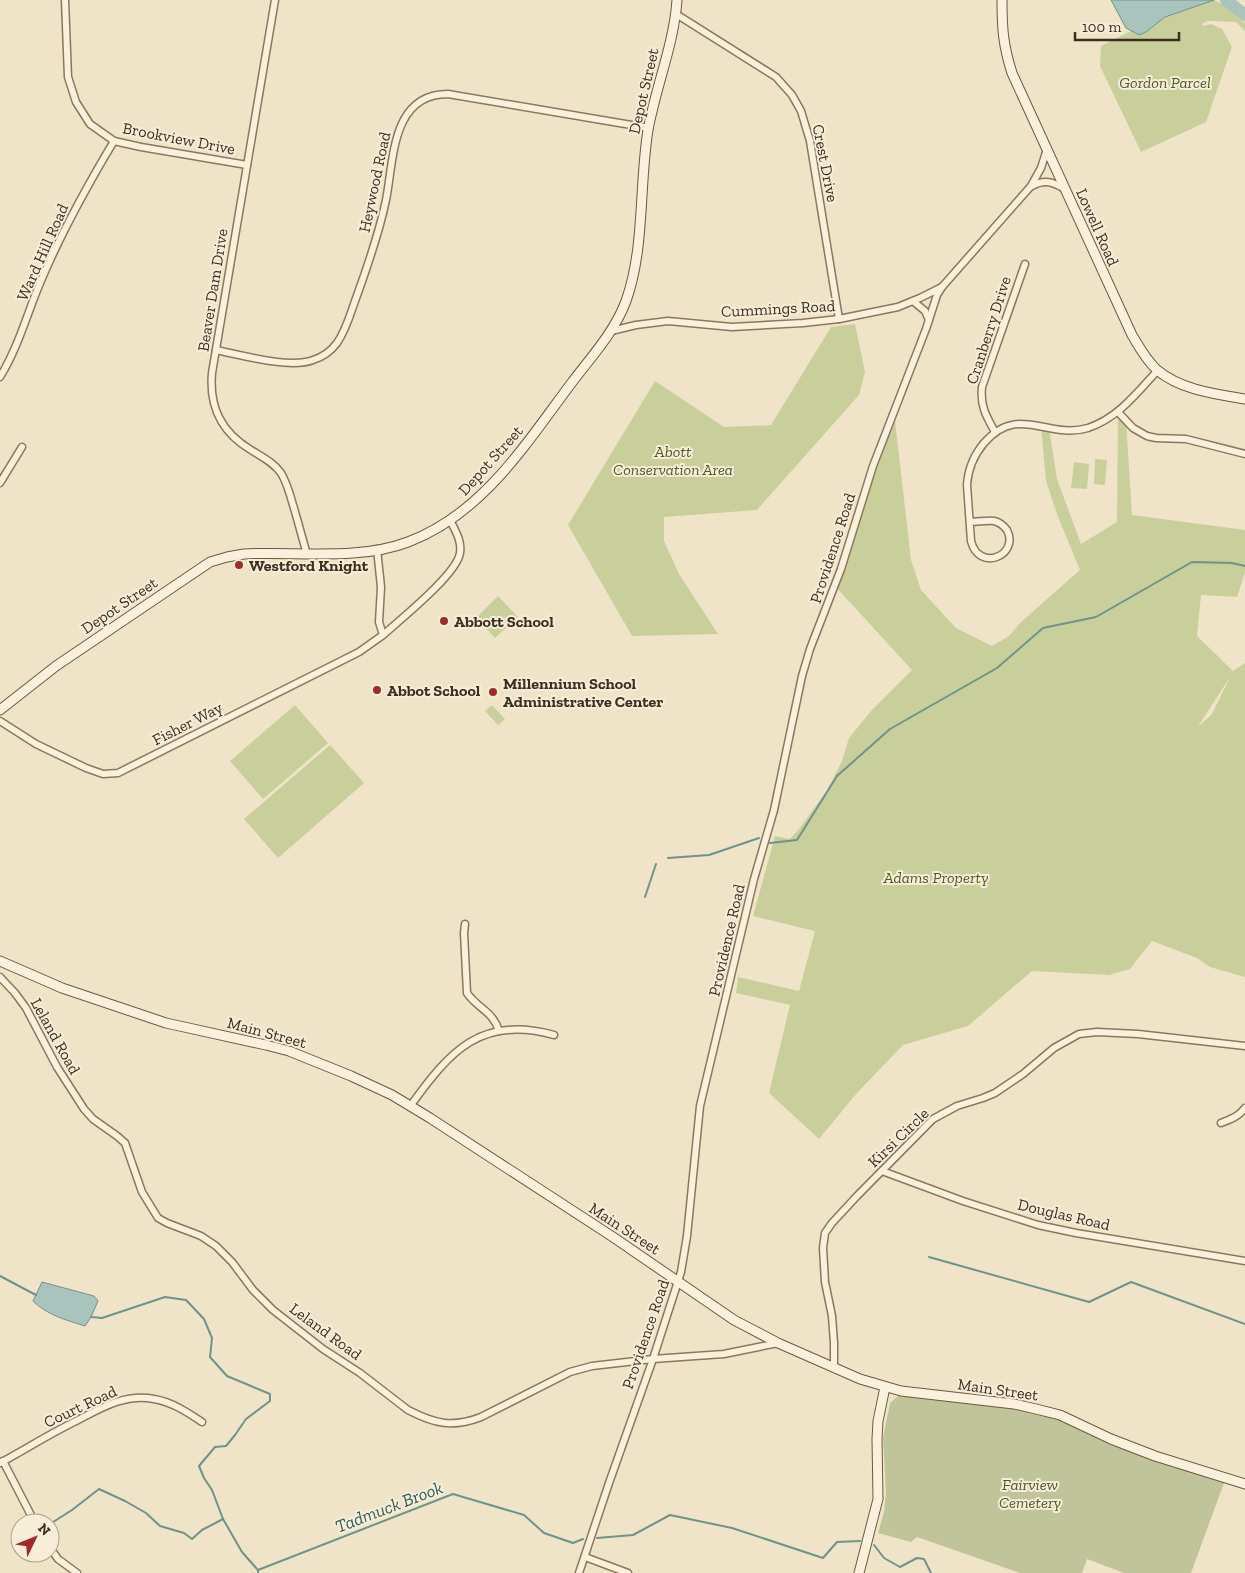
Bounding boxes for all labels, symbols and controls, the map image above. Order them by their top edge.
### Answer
scale bar [1075,10,1179,42]
text: 100 m [1082,18,1121,36]
street label: Depot Street [624,46,663,136]
park label: Gordon Parcel [1119,73,1211,92]
street label: Brookview Drive [121,118,237,159]
street label: Crest Drive [809,123,842,204]
street label: Heywood Road [355,130,394,234]
street label: Lowell Road [1072,185,1123,269]
street label: Ward Hill Road [13,201,72,304]
street label: Beaver Dam Drive [193,227,232,353]
street label: Cranberry Drive [962,274,1015,387]
street label: Cummings Road [720,296,836,321]
street label: Depot Street [454,421,527,499]
park label: Abott Conservation Area [613,442,733,479]
street label: Providence Road [806,490,859,606]
place label: Westford Knight [249,556,369,575]
marker: Westford Knight [233,559,245,571]
street label: Depot Street [78,573,161,638]
place label: Abbott School [454,612,554,631]
marker: Abbott School [438,615,450,627]
place label: Millennium School Administrative Center [503,674,663,711]
place label: Abbot School [387,681,481,700]
marker: Abbot School [371,684,383,696]
marker: Millennium School Administrative Center [487,686,499,698]
street label: Fisher Way [149,697,226,749]
park label: Adams Property [883,868,989,887]
street label: Providence Road [704,882,749,998]
street label: Leland Road [27,995,84,1078]
street label: Main Street [225,1013,309,1052]
street label: Kirsi Circle [864,1104,933,1171]
street label: Douglas Road [1016,1195,1112,1234]
street label: Main Street [586,1198,664,1259]
street label: Providence Road [618,1277,673,1392]
street label: Leland Road [286,1299,366,1364]
street label: Main Street [956,1374,1039,1405]
street label: Court Road [41,1381,120,1432]
park label: Fairview Cemetery [999,1475,1062,1512]
water label: Tadmuck Brook [332,1476,446,1538]
north arrow [10,1513,60,1563]
text: N [34,1520,54,1539]

